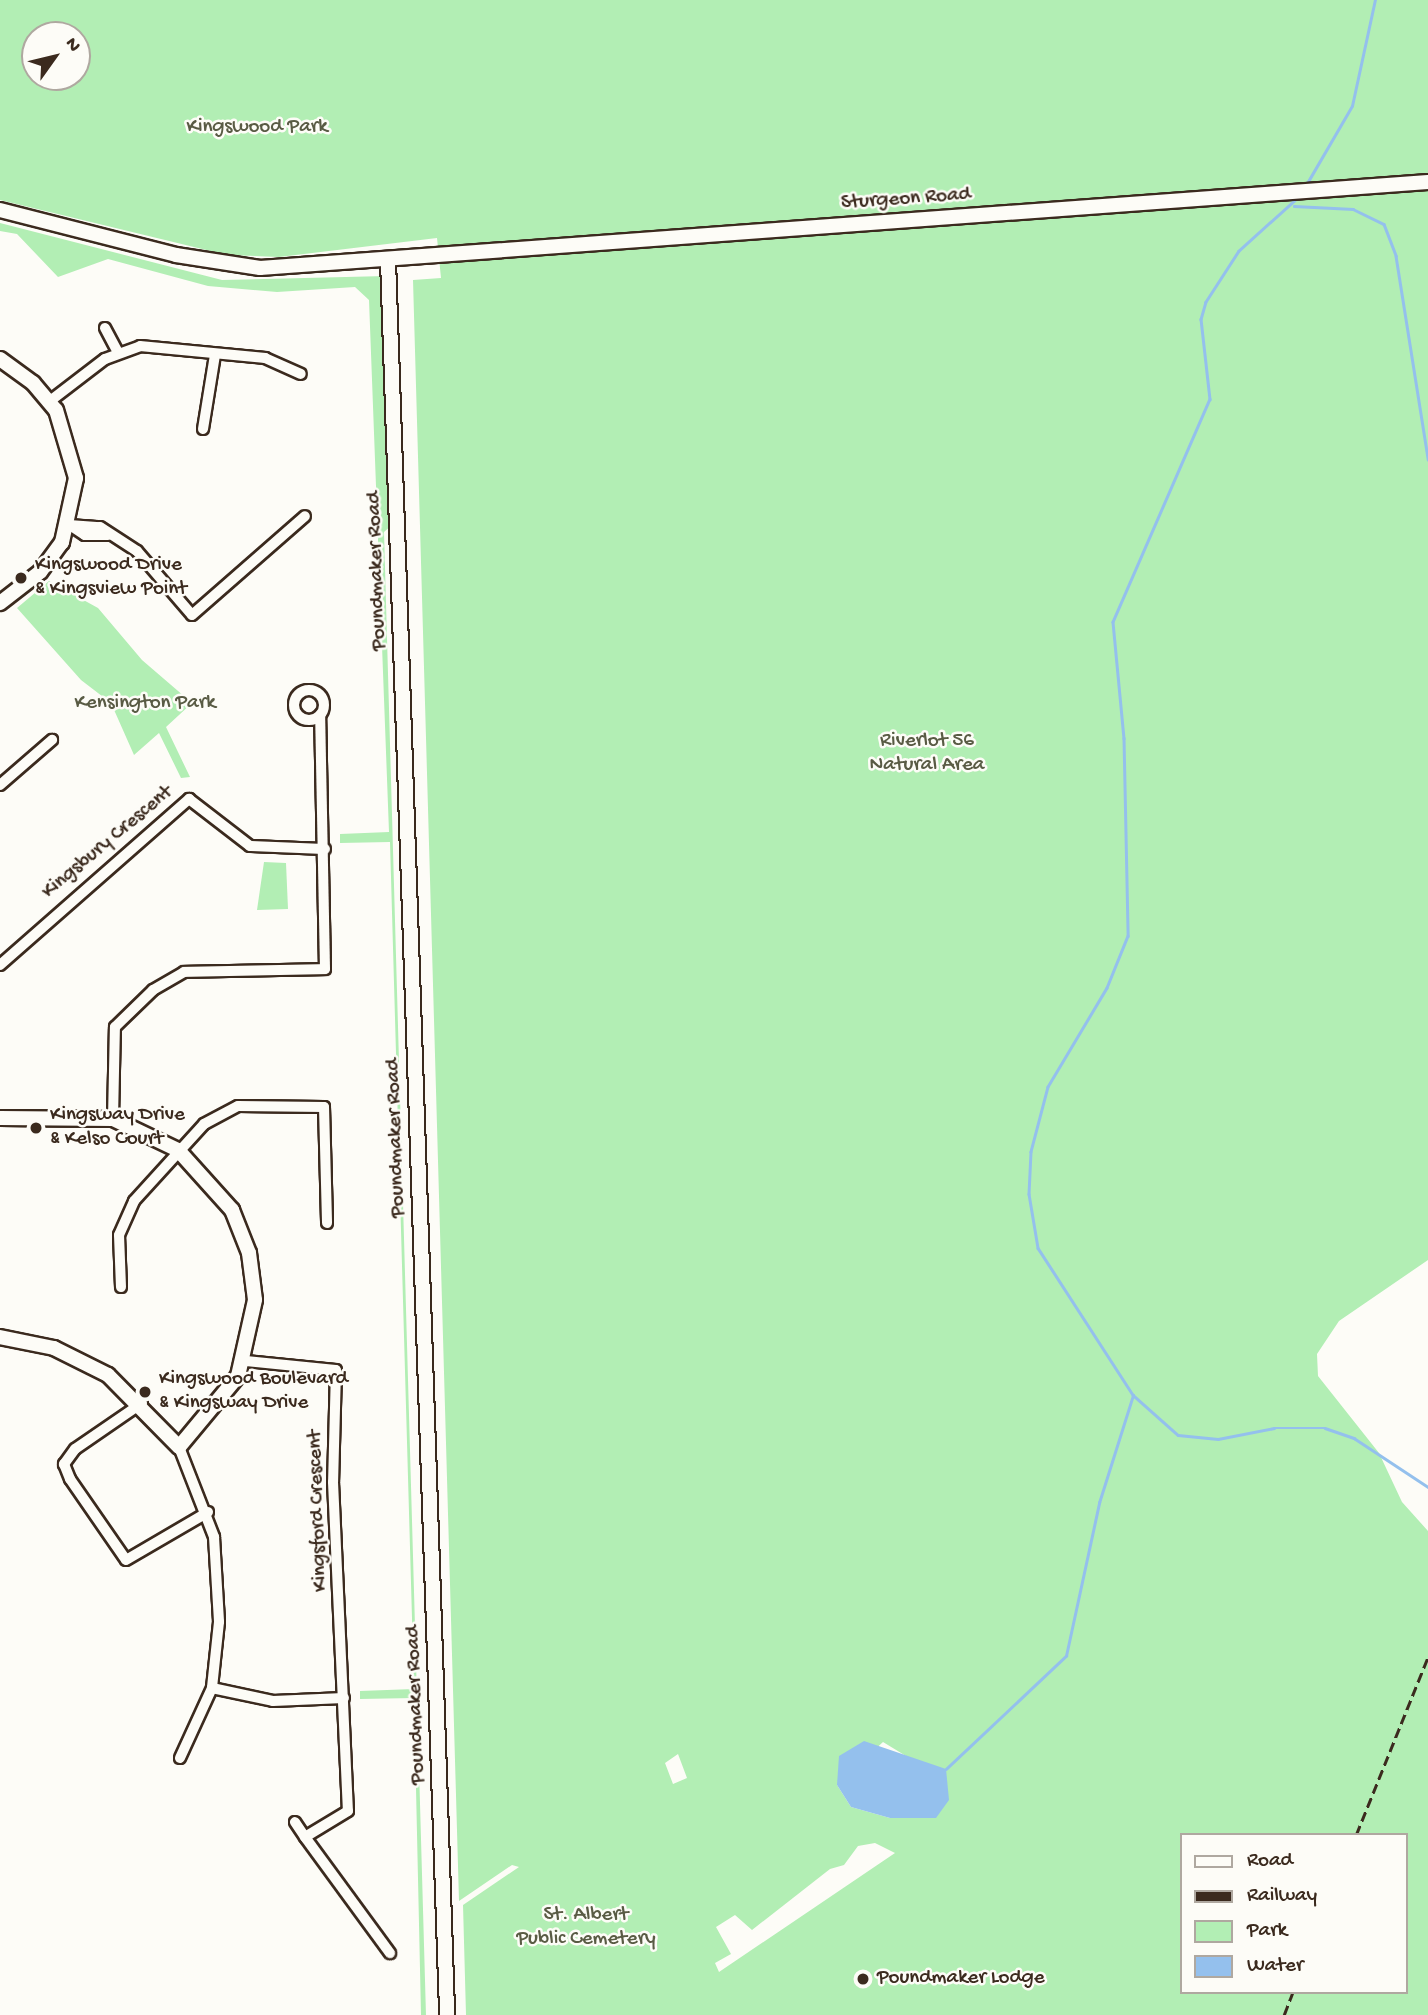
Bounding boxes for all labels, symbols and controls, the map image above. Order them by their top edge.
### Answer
north arrow [21,21,91,91]
text: N [59,34,85,57]
park label: Kingswood Park [186,115,328,141]
street label: Sturgeon Road [840,183,972,217]
street label: Poundmaker Road [363,491,393,651]
place label: Kingswood Drive & Kingsview Point [35,553,187,603]
marker: Kingswood Drive & Kingsview Point [13,570,29,586]
park label: Kensington Park [74,691,216,717]
park label: Riverlot 56 Natural Area [870,729,984,779]
street label: Kingsbury Crescent [37,781,179,905]
street label: Poundmaker Road [382,1058,412,1218]
place label: Kingsway Drive & Kelso Court [50,1103,185,1153]
marker: Kingsway Drive & Kelso Court [28,1120,44,1136]
place label: Kingswood Boulevard & Kingsway Drive [159,1367,348,1417]
marker: Kingswood Boulevard & Kingsway Drive [137,1384,153,1400]
street label: Kingsford Crescent [304,1430,334,1592]
street label: Poundmaker Road [402,1625,432,1785]
legend [1180,1833,1407,1994]
text: Road [1247,1849,1293,1874]
text: Railway [1247,1884,1317,1909]
park label: St. Albert Public Cemetery [517,1903,655,1953]
text: Park [1247,1919,1287,1944]
text: Water [1247,1954,1303,1979]
place label: Poundmaker Lodge [877,1966,1044,1992]
marker: Poundmaker Lodge [855,1971,871,1987]

